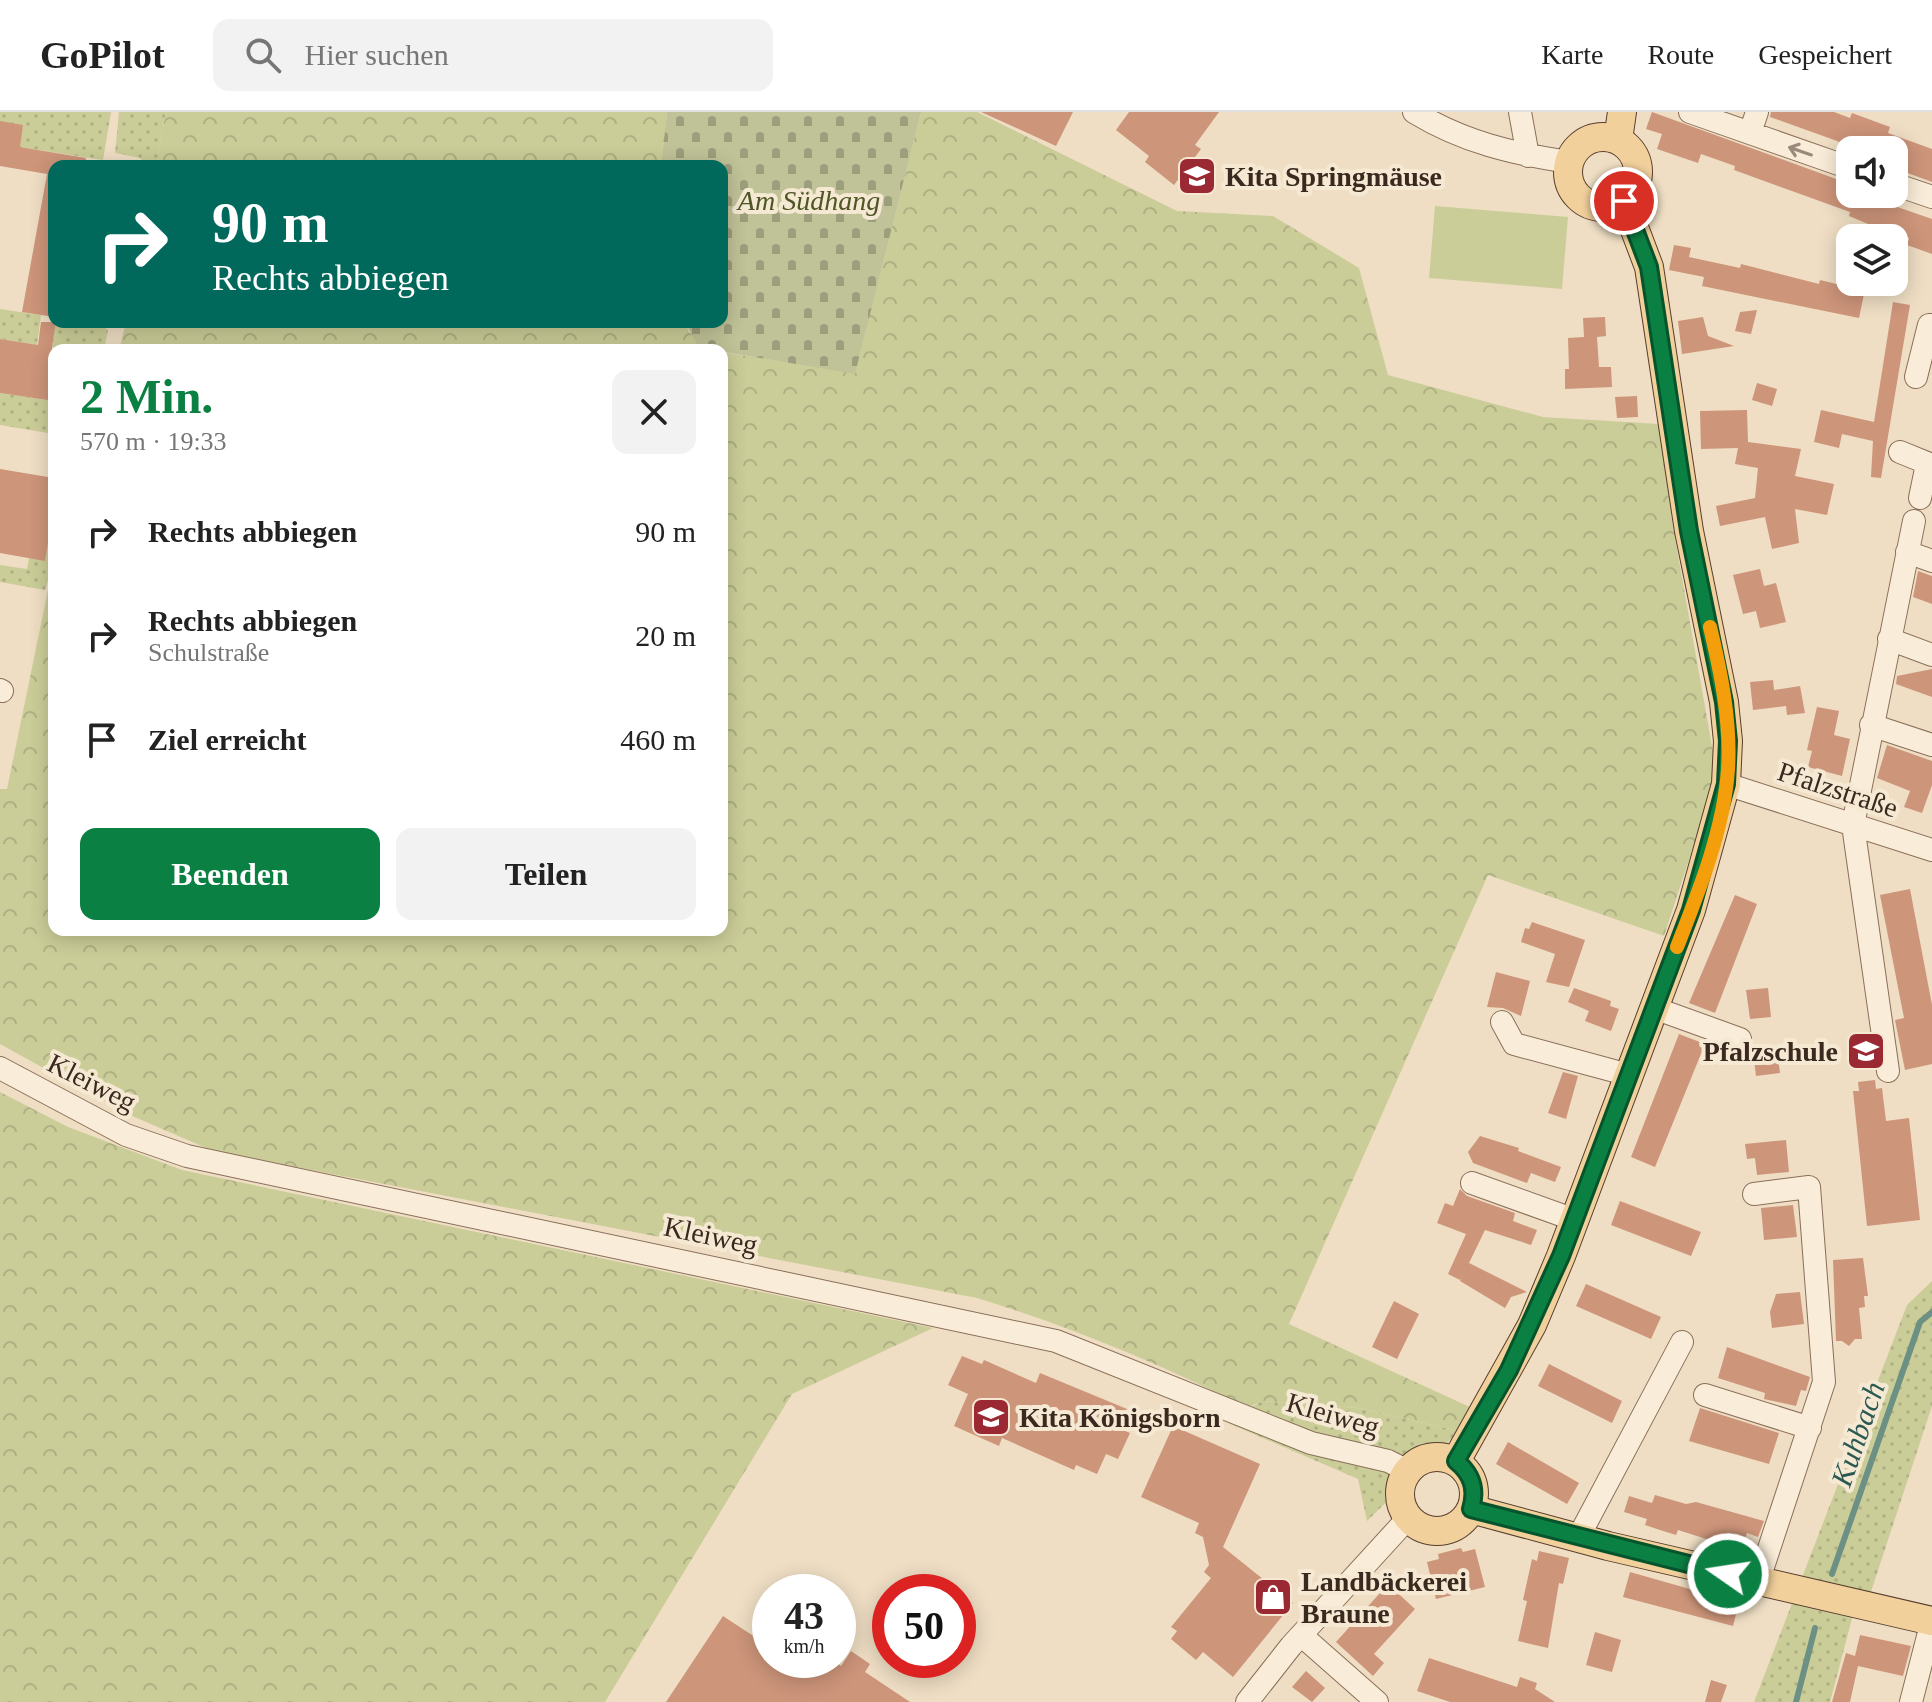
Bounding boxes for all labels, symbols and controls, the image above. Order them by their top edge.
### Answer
search box [213,19,773,91]
icon: search [241,33,285,77]
text: GoPilot [40,34,165,76]
text: Hier suchen [305,38,449,71]
text: Karte [1541,39,1603,70]
text: Route [1647,39,1714,70]
text: Gespeichert [1758,39,1892,70]
map controls [1836,136,1908,296]
button: sound [1836,136,1908,208]
one-way arrow [1788,142,1813,157]
school or university icon: Kita Springmäuse [1176,155,1218,197]
place label: Kita Springmäuse [1225,161,1442,192]
pin [1590,167,1658,235]
icon: arrive [1602,179,1646,223]
park label: Am Südhang [736,185,880,216]
icon: right [80,192,184,296]
text: 90 m [212,192,329,254]
button: layers [1836,224,1908,296]
text: Rechts abbiegen [212,258,449,298]
text: 2 Min. [80,370,213,423]
button: close [612,370,696,454]
text: 570 m · 19:33 [80,427,227,456]
icon: right [80,510,124,554]
text: Rechts abbiegen [148,515,357,548]
text: 90 m [635,515,696,548]
text: Rechts abbiegen [148,604,357,637]
icon: right [80,614,124,658]
text: 20 m [635,619,696,652]
text: Schulstraße [148,638,269,667]
icon: arrive [80,718,124,762]
text: Ziel erreicht [148,723,307,756]
text: 460 m [620,723,696,756]
street label: Pfalzstraße [1774,756,1902,823]
button: Beenden [80,828,380,920]
button: Teilen [396,828,696,920]
school or university icon: Pfalzschule [1845,1030,1887,1072]
place label: Pfalzschule [1703,1036,1838,1067]
street label: Kleiweg [42,1047,141,1118]
street label: Kleiweg [661,1210,761,1261]
water label: Kuhbach [1824,1377,1891,1491]
street label: Kleiweg [1283,1387,1383,1442]
school or university icon: Kita Königsborn [970,1396,1012,1438]
place label: Kita Königsborn [1019,1402,1221,1433]
position arrow [1686,1532,1770,1616]
place label: Landbäckerei Braune [1301,1566,1467,1629]
speed limit sign: 50 [872,1574,976,1678]
shop icon: Landbäckerei Braune [1252,1576,1294,1618]
text: 43 [784,1593,824,1638]
text: km/h [783,1635,825,1657]

